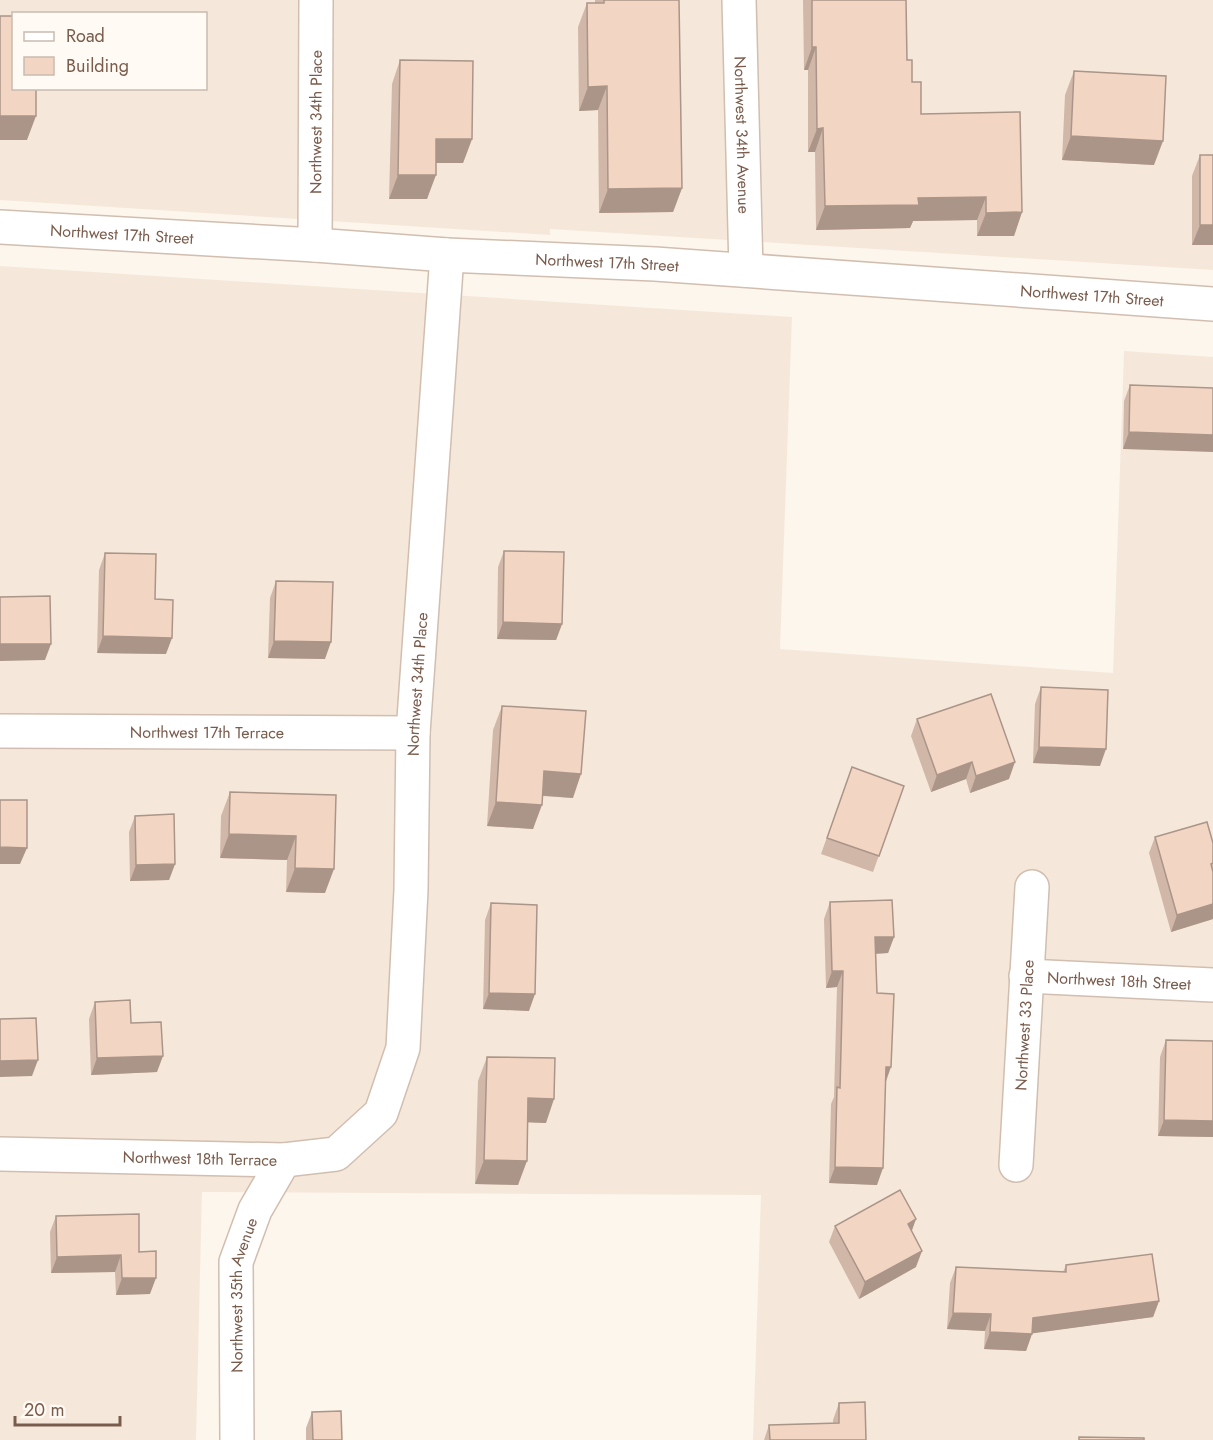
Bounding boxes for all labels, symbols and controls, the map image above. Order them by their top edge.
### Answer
legend [12,12,207,90]
text: Road [66,23,105,49]
street label: Northwest 34th Place [304,50,327,194]
text: Building [66,53,129,79]
street label: Northwest 34th Avenue [729,56,756,214]
street label: Northwest 17th Street [49,218,194,250]
street label: Northwest 17th Street [535,247,680,277]
street label: Northwest 17th Street [1019,279,1164,312]
street label: Northwest 34th Place [401,612,433,756]
street label: Northwest 17th Terrace [130,720,284,744]
street label: Northwest 33 Place [1009,959,1039,1091]
street label: Northwest 18th Street [1046,966,1192,995]
street label: Northwest 18th Terrace [122,1145,277,1171]
street label: Northwest 35th Avenue [224,1214,263,1373]
scale bar [15,1389,120,1427]
text: 20 m [24,1397,64,1423]

